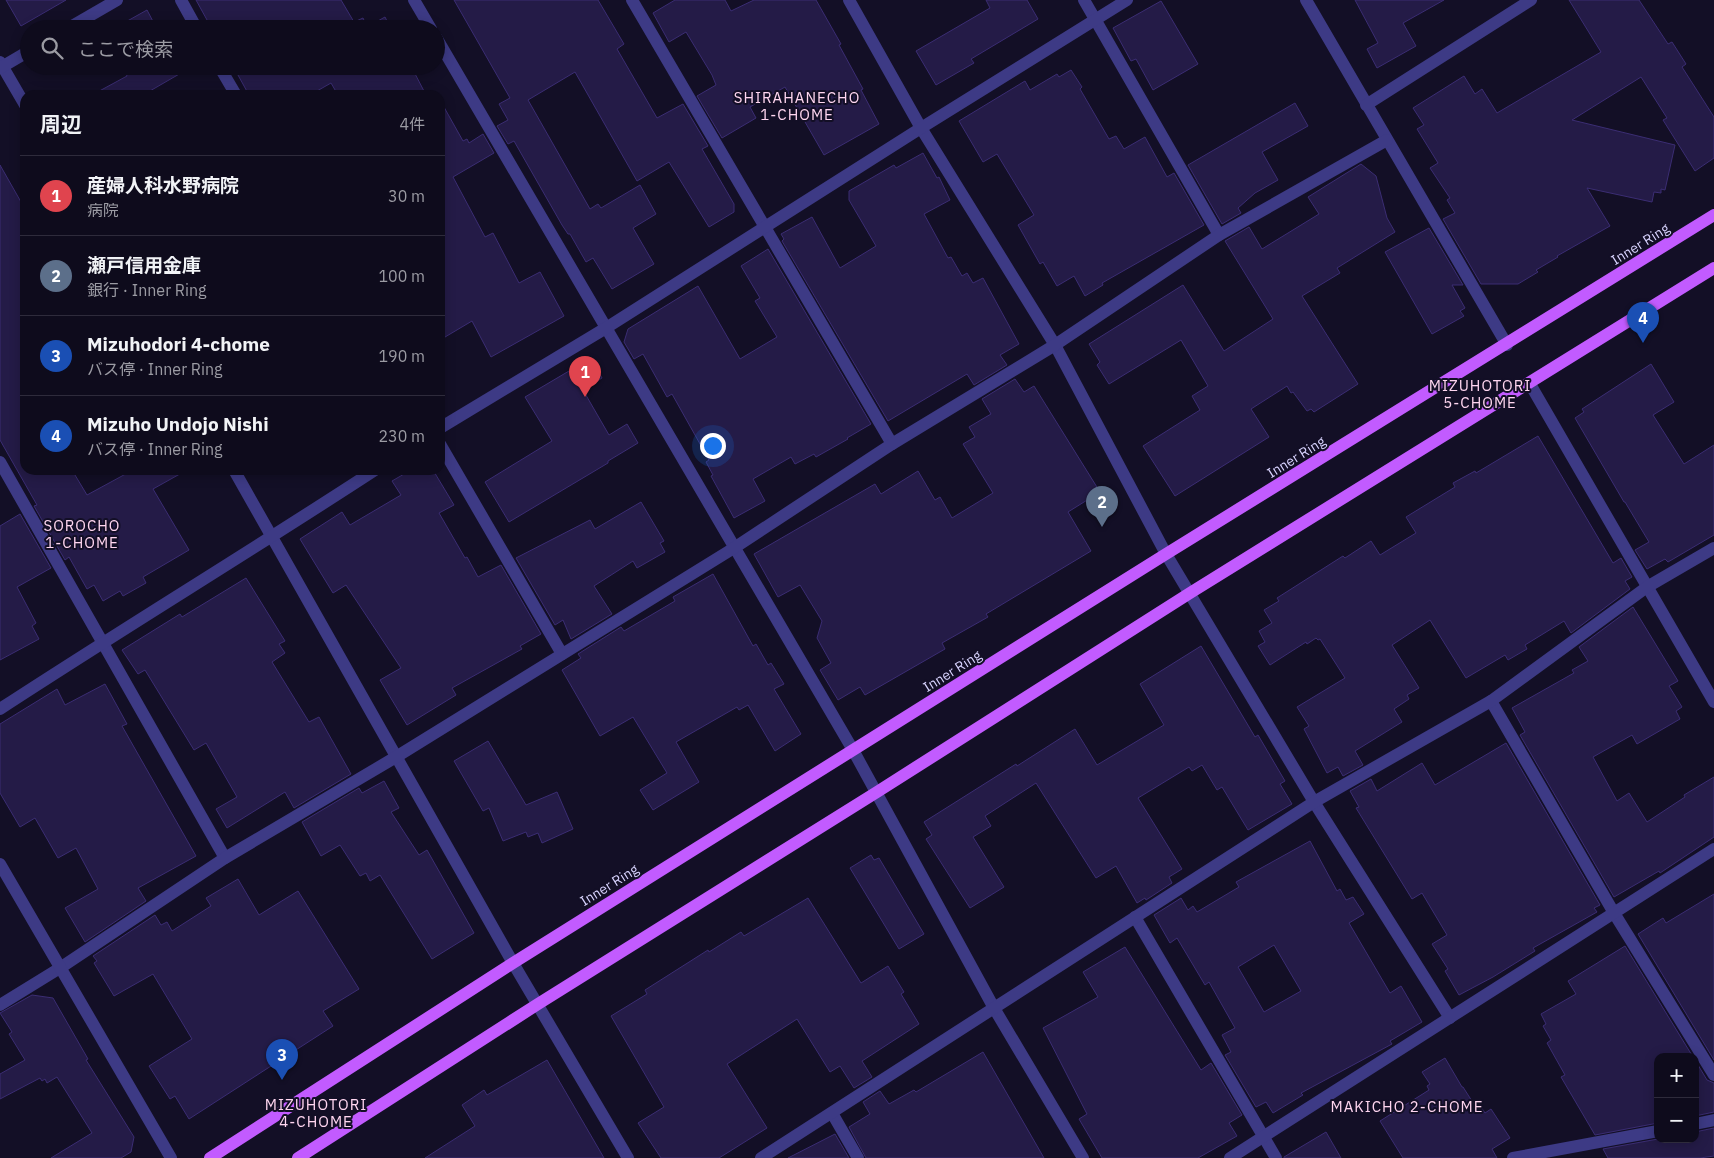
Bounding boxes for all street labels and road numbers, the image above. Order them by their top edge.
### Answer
street label: Inner Ring [1607,219,1673,269]
street label: Inner Ring [1263,432,1329,482]
street label: Inner Ring [919,646,985,696]
street label: Inner Ring [576,860,642,910]

